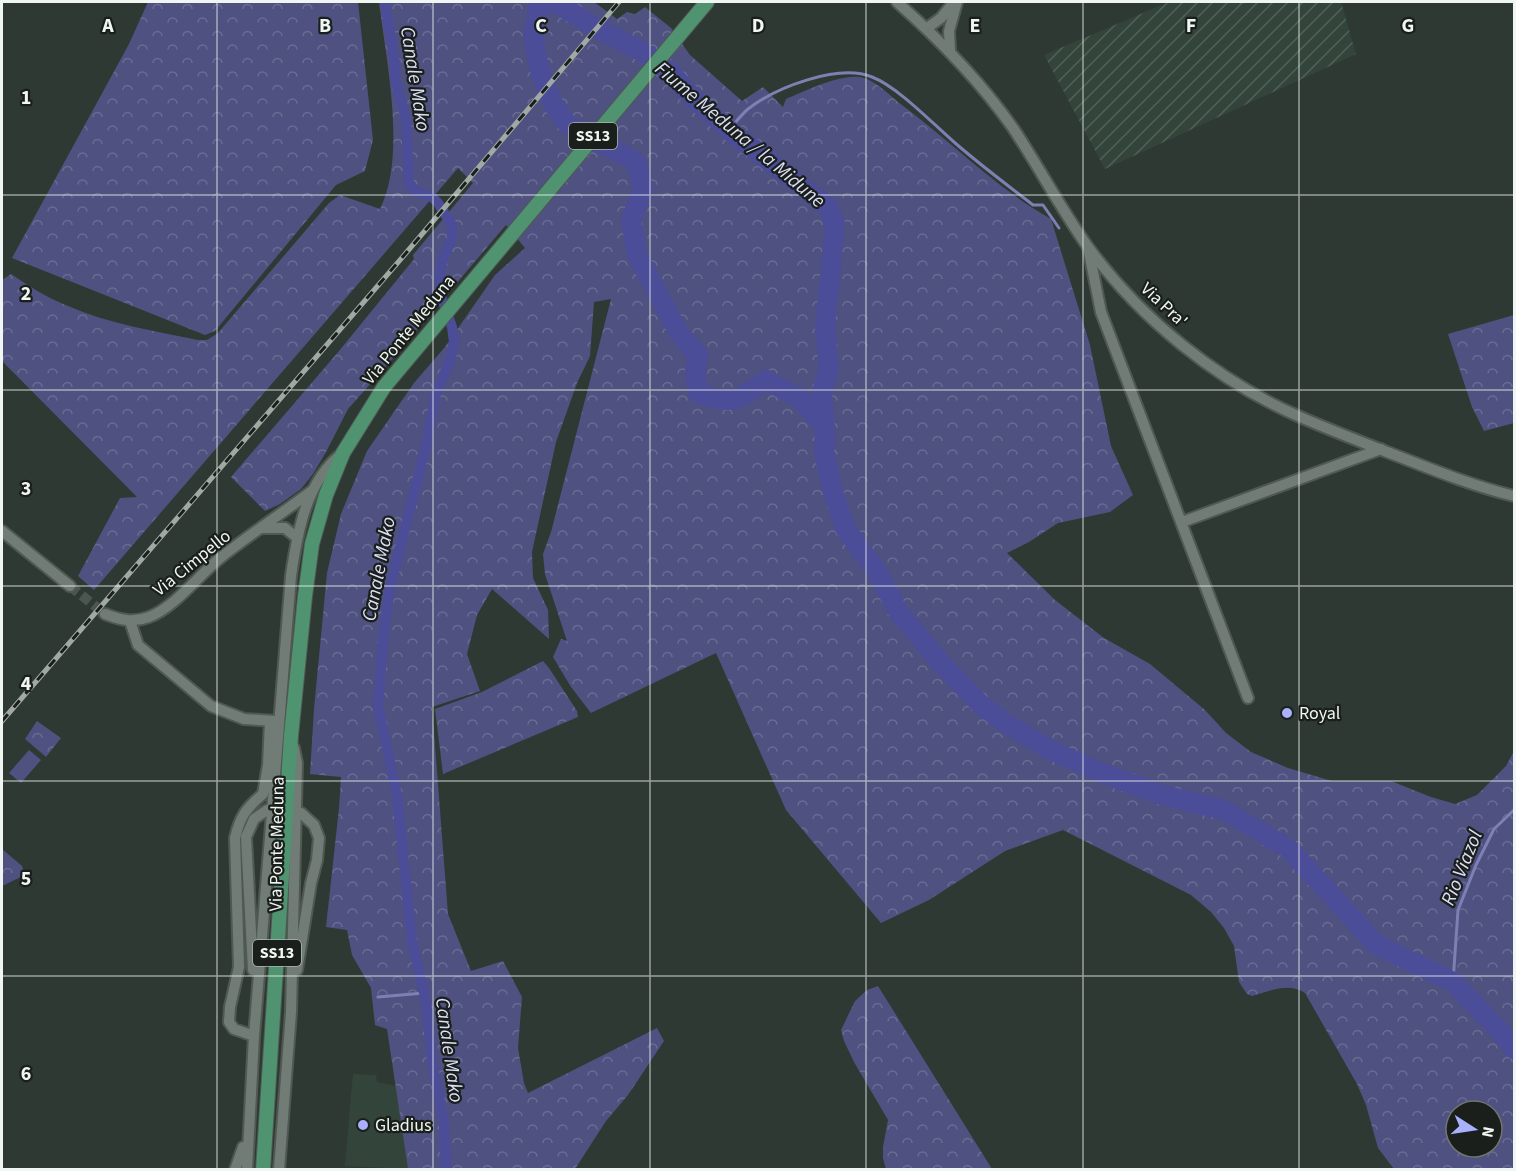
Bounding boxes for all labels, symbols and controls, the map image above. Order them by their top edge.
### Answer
text: A [101,12,114,40]
text: B [319,12,331,40]
text: C [535,12,547,40]
text: D [752,12,764,40]
text: E [970,12,980,40]
text: F [1186,12,1196,40]
text: G [1402,12,1414,40]
water label: Canale Mako [393,25,437,133]
water label: Fiume Meduna / la Midune [649,55,831,215]
text: 1 [21,84,31,112]
road number: SS13 [569,123,617,149]
street label: Via Ponte Meduna [357,270,461,390]
street label: Via Pra' [1135,277,1193,333]
text: 2 [21,280,31,308]
text: 3 [21,475,31,503]
water label: Canale Mako [355,514,403,624]
street label: Via Cimpello [148,524,236,602]
text: 4 [21,670,32,698]
place label: Royal [1299,701,1340,726]
marker: Royal [1280,706,1294,720]
street label: Via Ponte Meduna [263,776,291,912]
water label: Rio Viazol [1434,826,1490,910]
text: 5 [21,865,31,893]
road number: SS13 [253,940,301,966]
water label: Canale Mako [428,996,470,1104]
text: 6 [21,1060,31,1088]
north arrow [1444,1099,1504,1159]
place label: Gladius [375,1113,432,1138]
marker: Gladius [356,1118,370,1132]
text: N [1476,1124,1500,1139]

